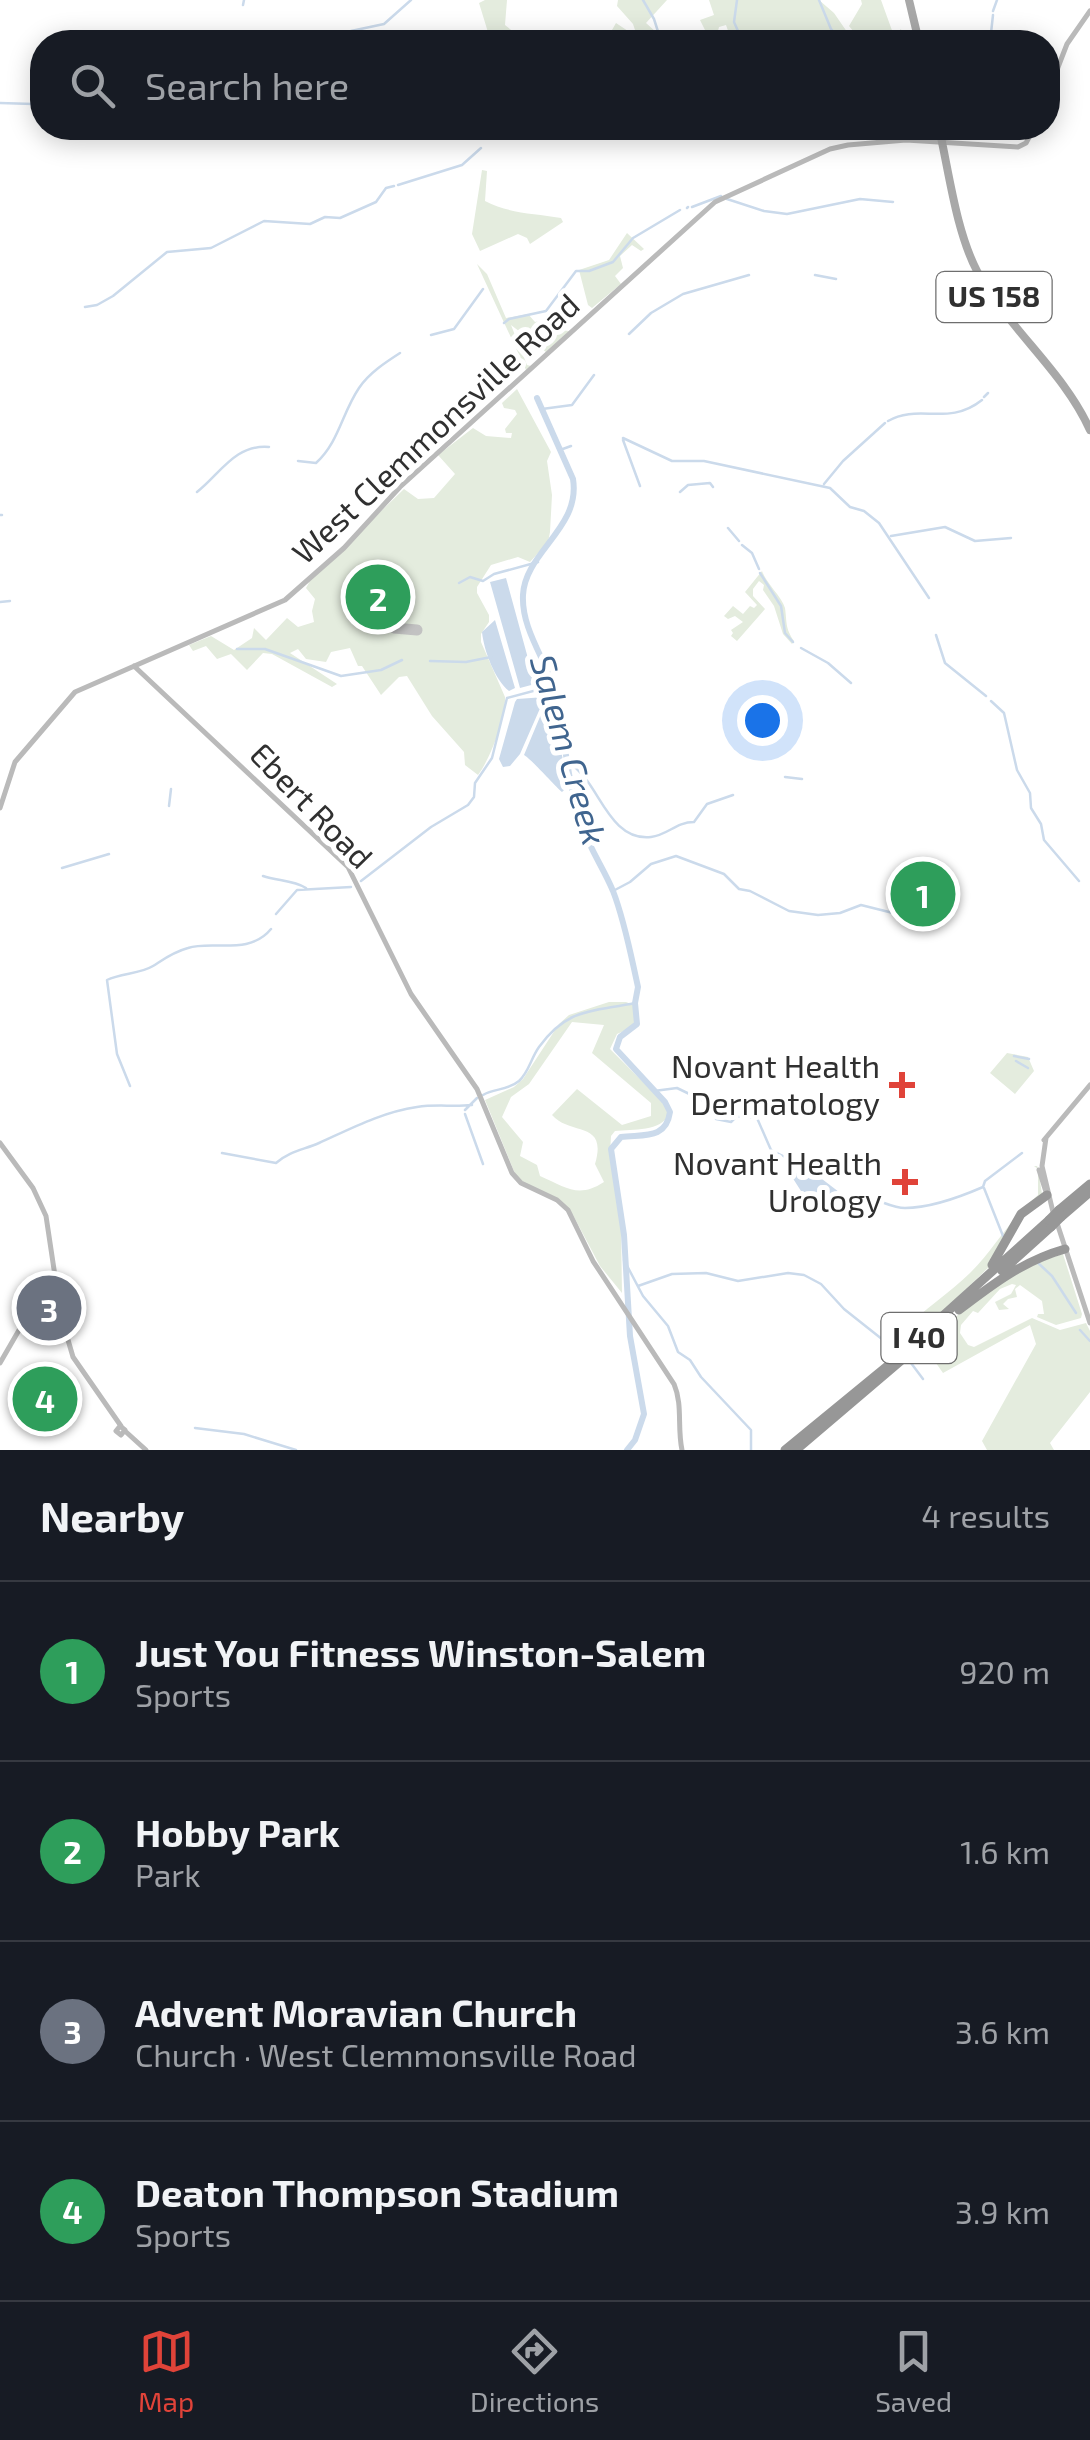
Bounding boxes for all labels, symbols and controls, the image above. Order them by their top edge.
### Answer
search box [30,30,1060,140]
icon: search [65,58,120,113]
text: Search here [145,62,349,108]
road number: US 158 [936,272,1052,322]
street label: West Clemmonsville Road [283,285,586,570]
pin: 2 [346,560,410,634]
water label: Salem Creek [523,649,617,850]
your location [737,695,788,746]
street label: Ebert Road [243,734,381,875]
pin: 1 [890,856,956,932]
place label: Novant Health Dermatology [671,1046,880,1121]
marker: Novant Health Dermatology [889,1072,915,1098]
place label: Novant Health Urology [673,1143,882,1218]
marker: Novant Health Urology [892,1169,918,1195]
pin: 3 [17,1270,82,1346]
road number: I 40 [882,1313,956,1363]
pin: 4 [12,1362,78,1436]
text: Nearby [40,1490,184,1540]
text: 4 results [921,1496,1050,1534]
text: Just You Fitness Winston-Salem [135,1629,706,1675]
text: 1 [66,1652,79,1690]
text: 920 m [959,1652,1050,1690]
text: Sports [135,1675,231,1713]
text: Hobby Park [135,1809,340,1855]
text: 2 [63,1832,82,1870]
text: 1.6 km [960,1832,1050,1870]
text: Park [135,1855,200,1893]
text: Advent Moravian Church [135,1989,577,2035]
text: 3 [63,2012,82,2050]
text: 3.6 km [955,2012,1050,2050]
text: Church · West Clemmonsville Road [135,2035,637,2073]
text: Deaton Thompson Stadium [135,2169,619,2215]
text: 4 [62,2192,83,2230]
text: 3.9 km [955,2192,1050,2230]
text: Sports [135,2215,231,2253]
tab: Map [138,2324,194,2418]
tab: Directions [470,2324,599,2418]
tab: Saved [875,2324,952,2418]

